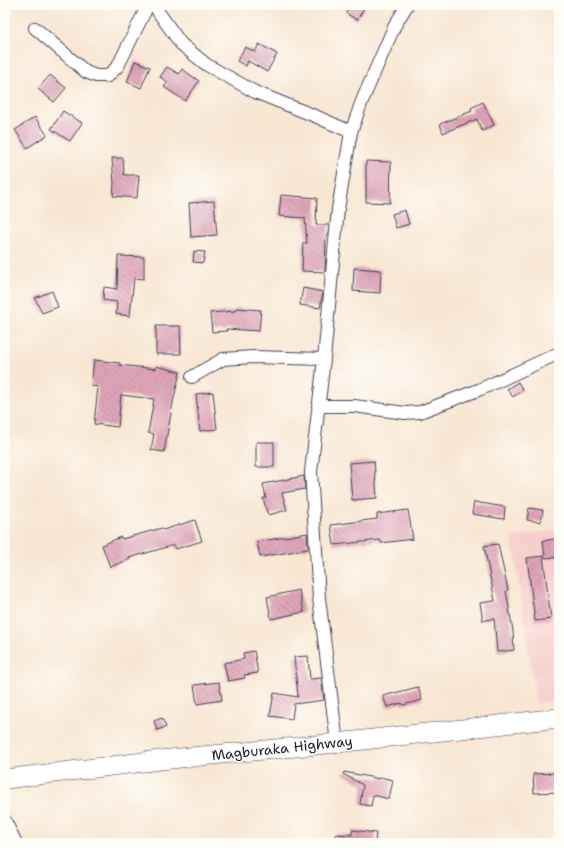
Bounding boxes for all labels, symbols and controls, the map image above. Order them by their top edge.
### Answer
street label: Magburaka Highway [211,732,353,764]

